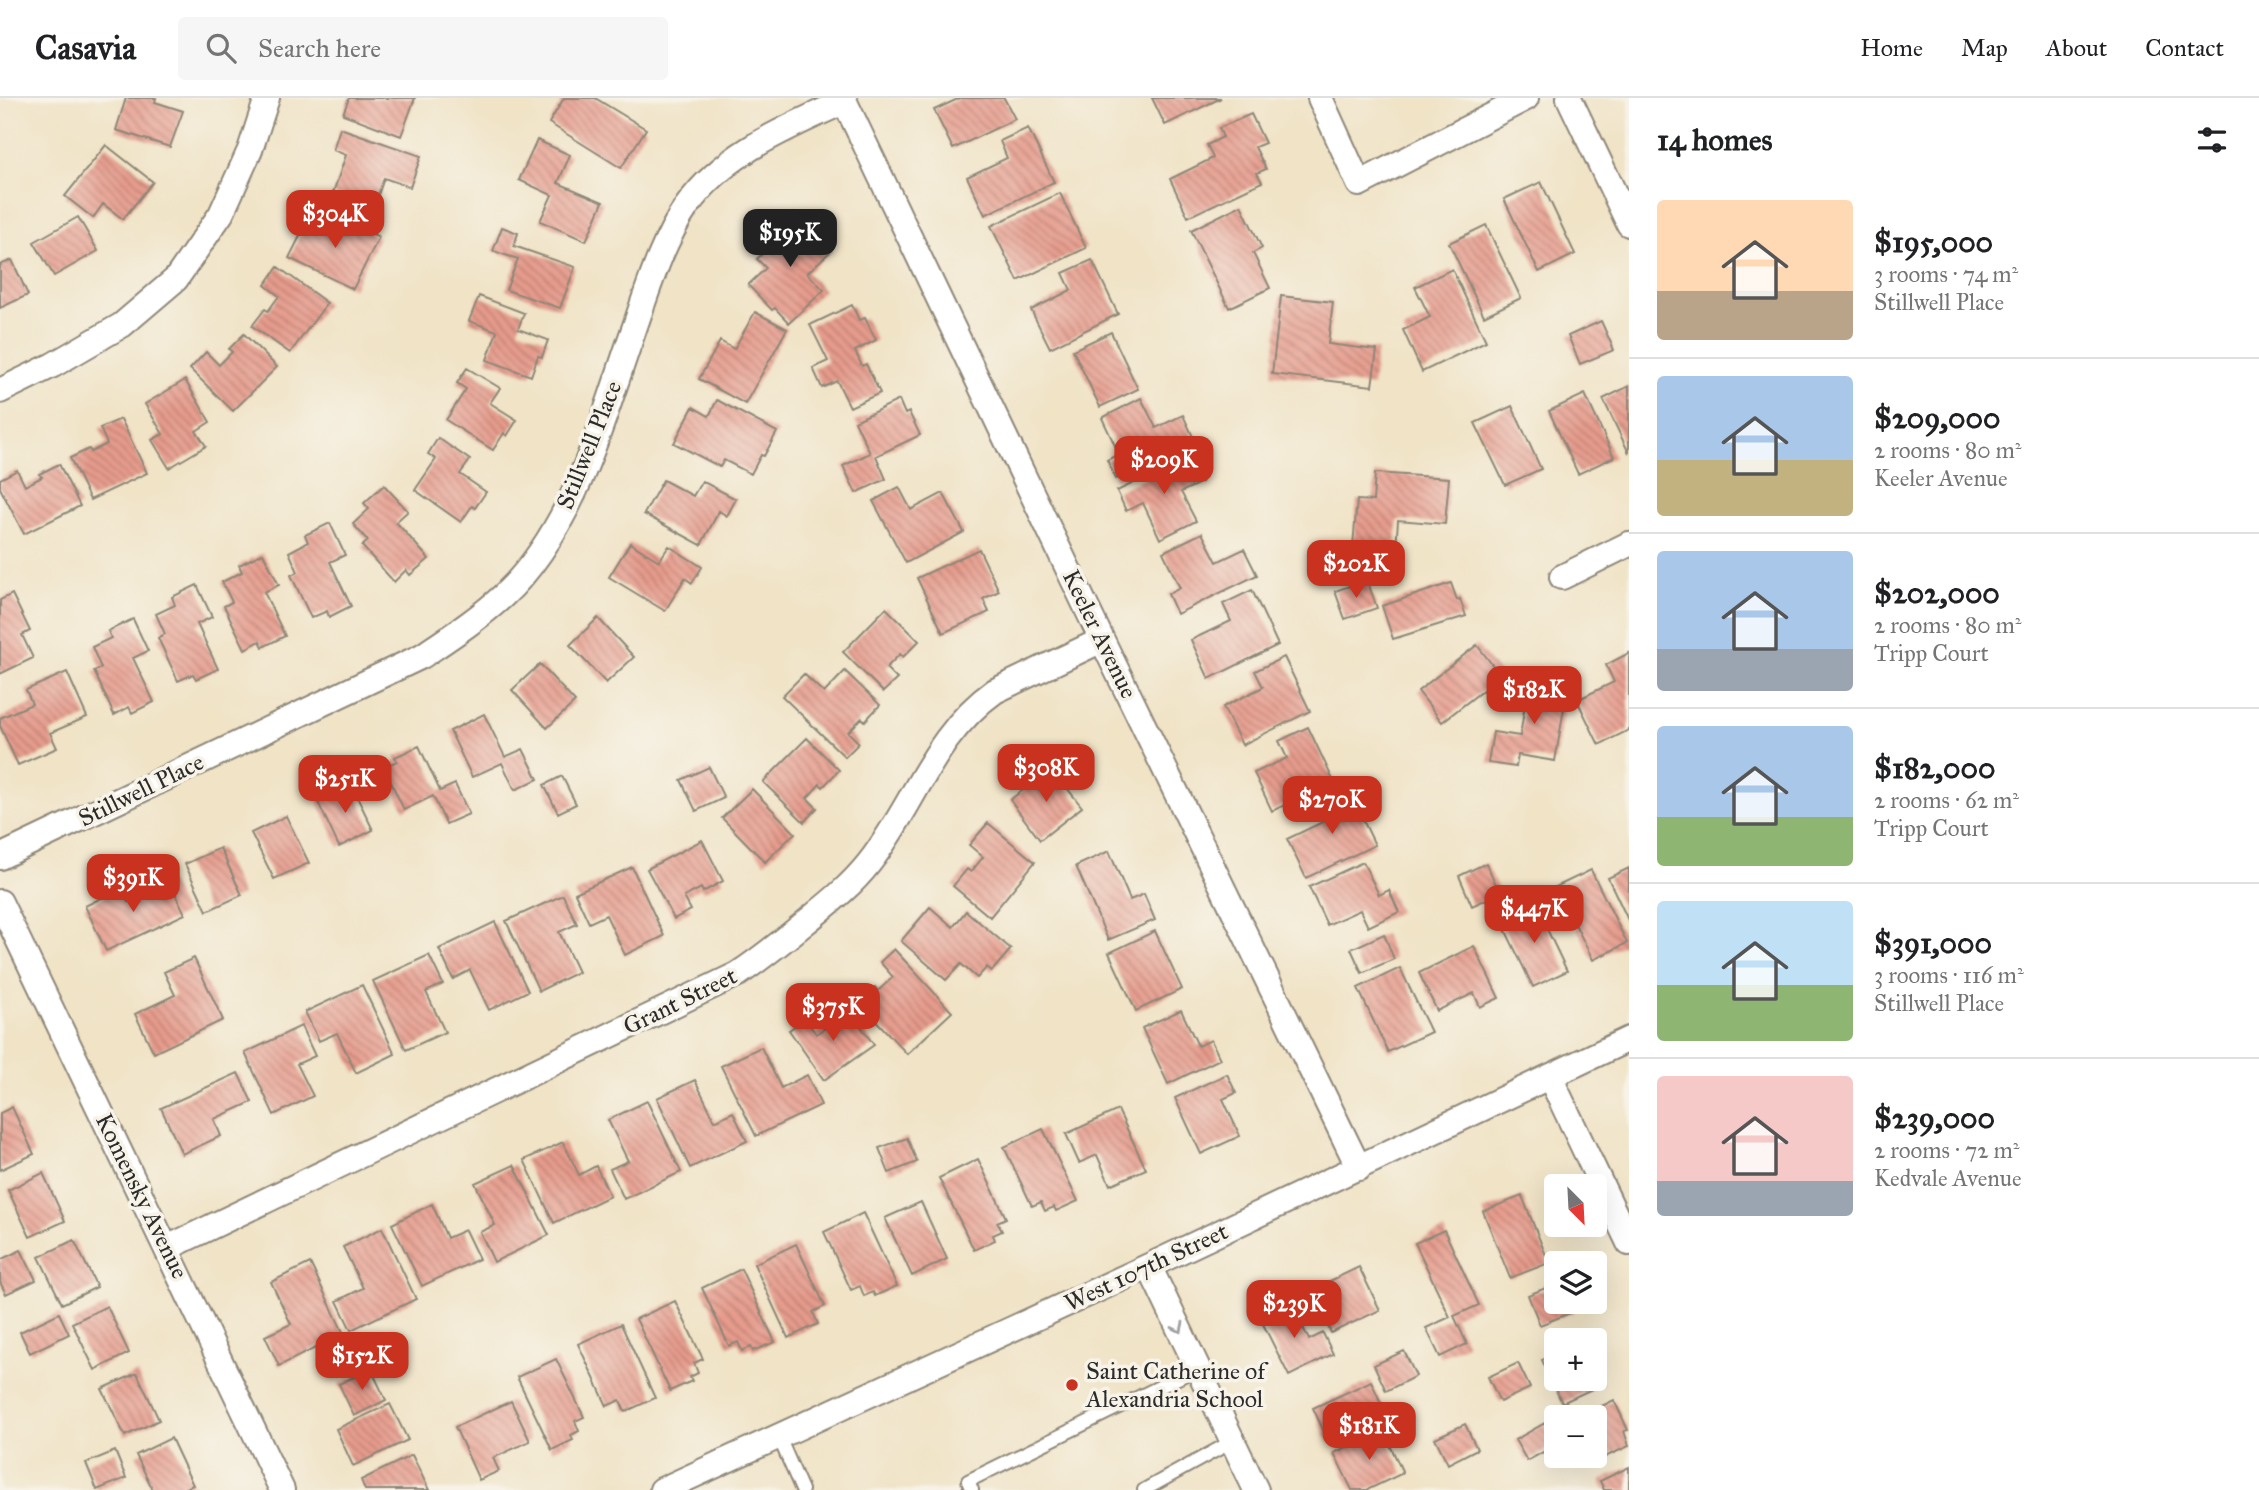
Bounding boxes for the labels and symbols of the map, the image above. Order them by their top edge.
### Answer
pin: $304K [286,190,384,250]
pin: $195K [741,209,839,269]
street label: Stillwell Place [550,376,628,514]
pin: $209K [1115,436,1213,496]
pin: $202K [1307,540,1405,600]
street label: Keeler Avenue [1056,565,1144,703]
pin: $182K [1485,666,1583,726]
pin: $308K [997,744,1095,804]
street label: Stillwell Place [73,747,209,833]
pin: $251K [296,756,394,815]
pin: $270K [1283,776,1381,836]
pin: $391K [84,854,182,914]
pin: $447K [1485,886,1583,945]
street label: Grant Street [618,960,742,1041]
pin: $375K [784,984,882,1043]
street label: Komensky Avenue [89,1108,195,1284]
north arrow [1544,1174,1606,1237]
street label: West 107th Street [1059,1216,1233,1318]
pin: $239K [1245,1280,1343,1340]
one-way arrow [1171,1321,1185,1333]
pin: $152K [313,1332,411,1392]
place label: Saint Catherine of Alexandria School [1085,1356,1269,1414]
marker: Saint Catherine of Alexandria School [1064,1377,1080,1393]
pin: $181K [1320,1402,1418,1462]

